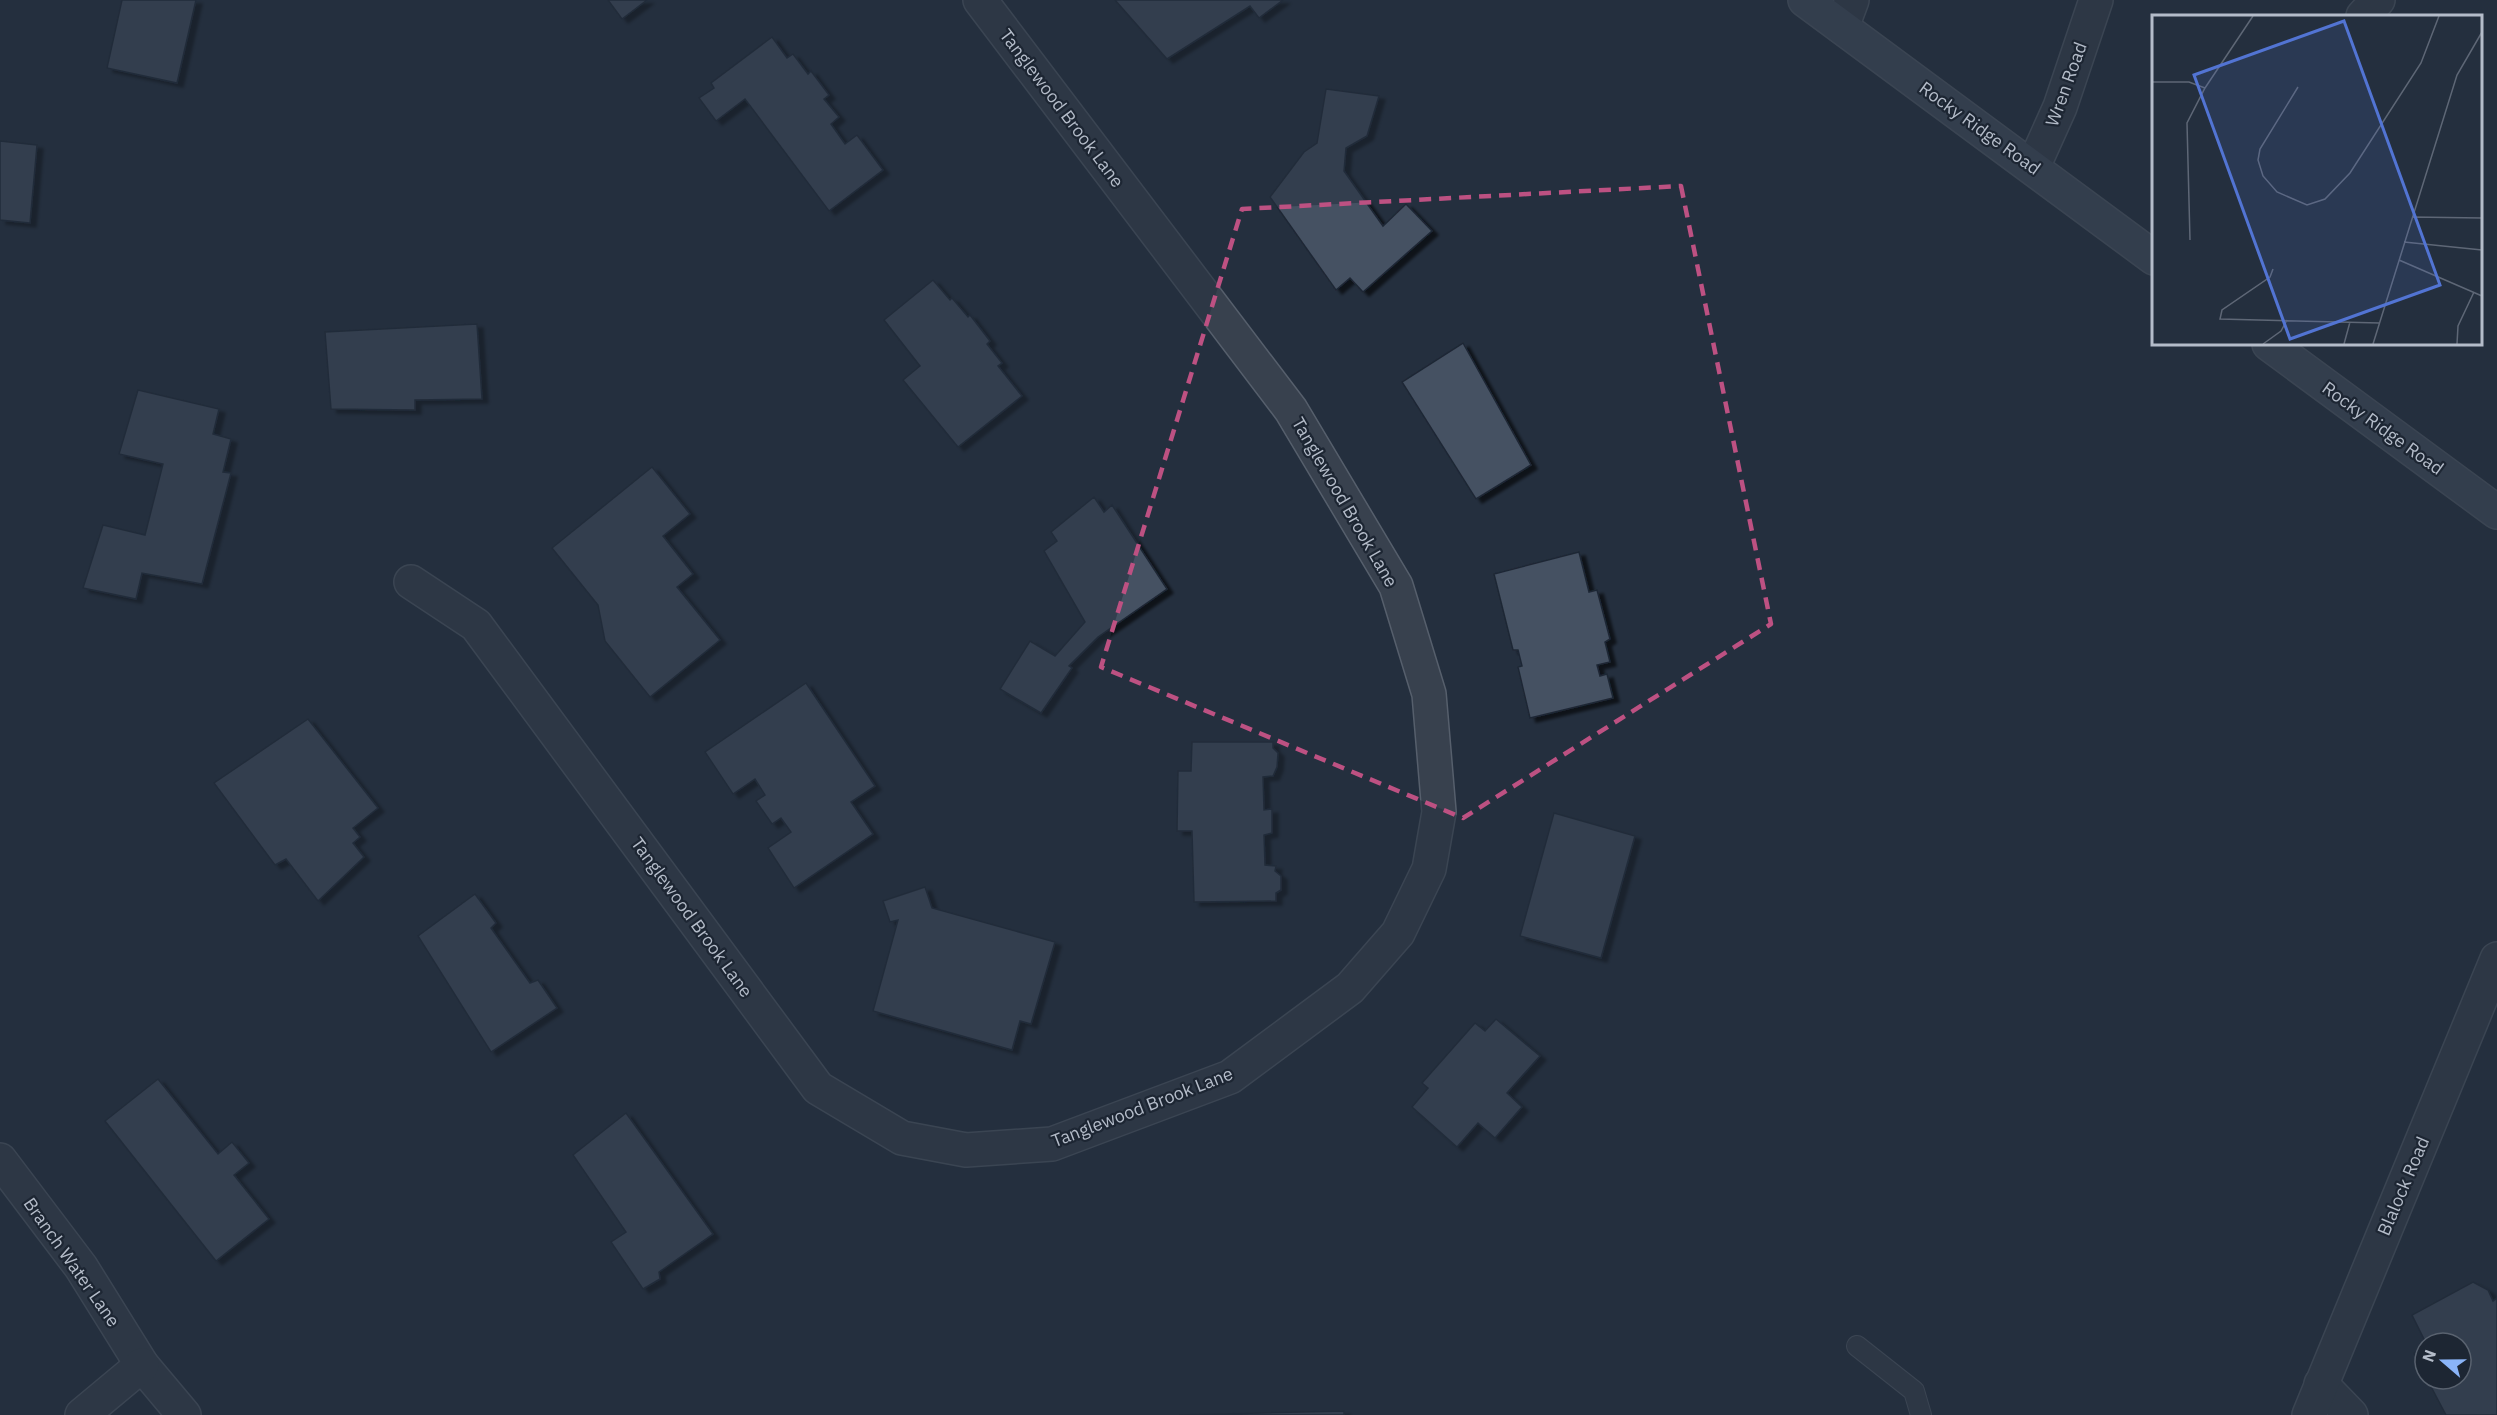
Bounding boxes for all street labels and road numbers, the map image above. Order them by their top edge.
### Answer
street label: Tanglewood Brook Lane [995,24,1129,192]
street label: Wren Road [2040,39,2092,129]
street label: Rocky Ridge Road [1915,76,2045,180]
street label: Rocky Ridge Road [2318,376,2448,480]
street label: Tanglewood Brook Lane [1287,413,1403,591]
street label: Tanglewood Brook Lane [626,832,758,1002]
street label: Tanglewood Brook Lane [1048,1062,1236,1152]
street label: Blalock Road [2372,1133,2434,1239]
street label: Branch Water Lane [19,1193,125,1331]

